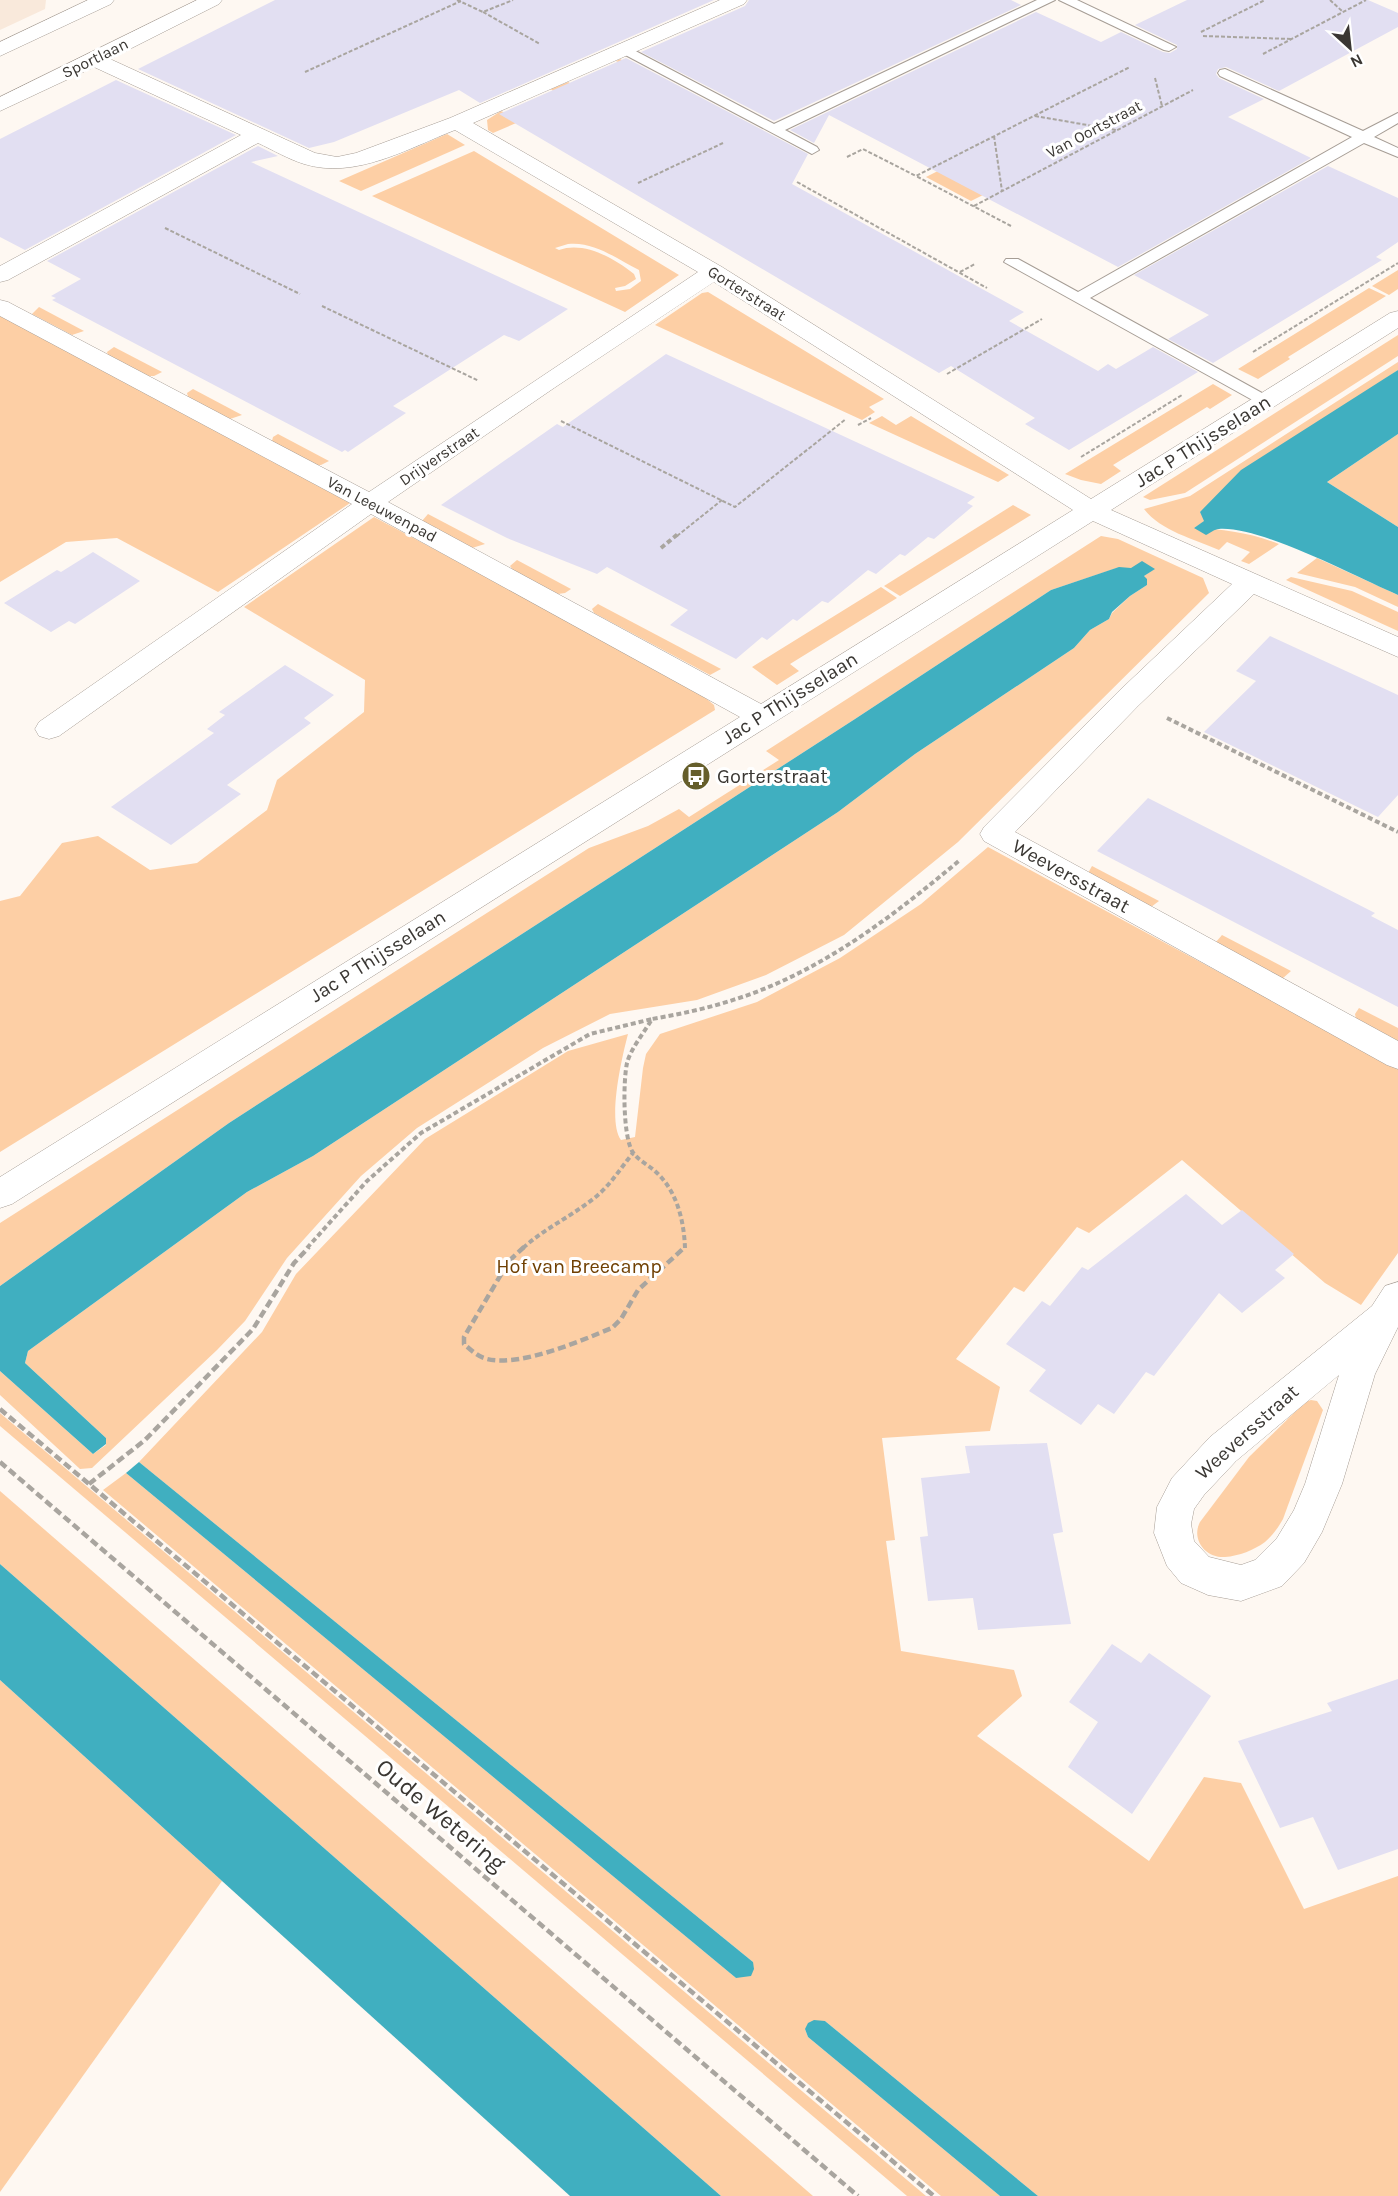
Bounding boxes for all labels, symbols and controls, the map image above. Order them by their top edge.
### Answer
north arrow [1320,18,1380,78]
street label: Sportlaan [59,34,131,82]
text: N [1347,50,1366,72]
street label: Van Oortstraat [1043,96,1145,162]
street label: Gorterstraat [704,261,790,325]
street label: Jac P Thijsselaan [1131,390,1275,492]
street label: Drijverstraat [396,422,482,490]
street label: Van Leeuwenpad [324,472,440,546]
street label: Jac P Thijsselaan [718,647,862,749]
bus stop icon: Gorterstraat [680,760,712,792]
place label: Gorterstraat [717,765,828,788]
street label: Weeversstraat [1008,834,1134,918]
street label: Jac P Thijsselaan [306,905,450,1007]
park label: Hof van Breecamp [496,1255,662,1278]
street label: Weeversstraat [1191,1379,1304,1484]
street label: Oude Wetering [371,1753,512,1878]

